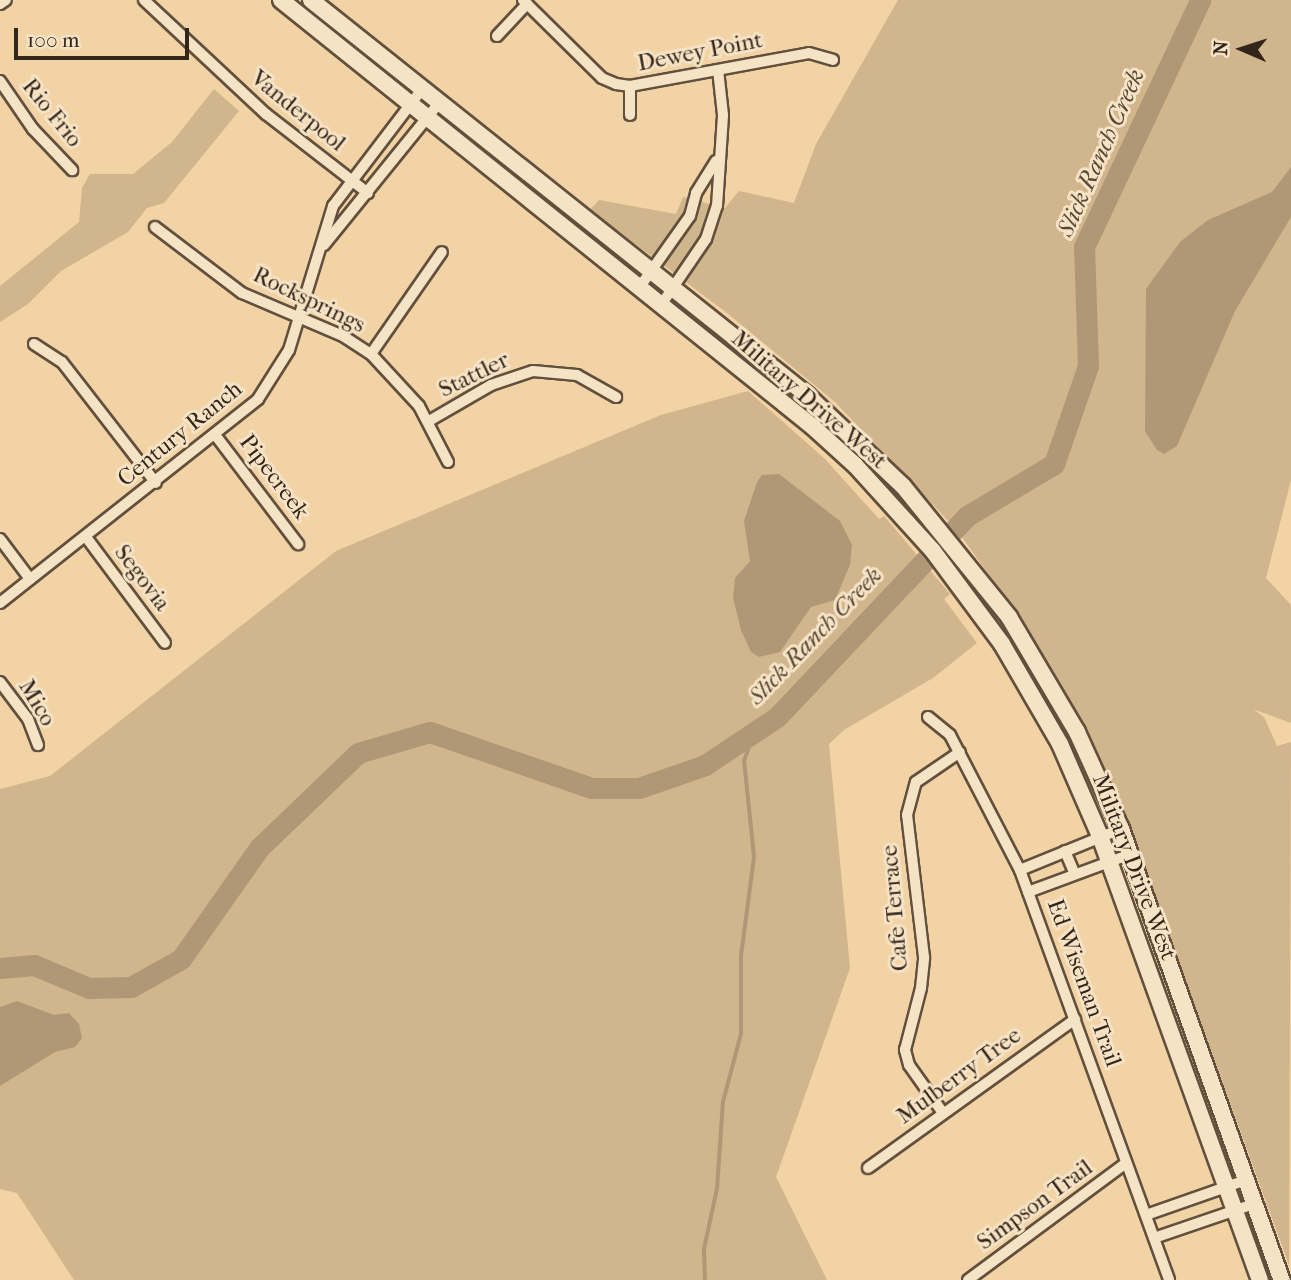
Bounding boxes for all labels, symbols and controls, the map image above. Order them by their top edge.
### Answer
scale bar [18,14,192,58]
north arrow [1207,14,1277,84]
street label: Dewey Point [635,26,765,78]
text: 100 m [27,28,80,52]
text: N [1210,40,1232,56]
street label: Vanderpool [245,64,351,158]
water label: Slick Ranch Creek [1051,65,1151,241]
street label: Rio Frio [16,73,88,153]
street label: Rocksprings [248,261,370,339]
street label: Military Drive West [726,325,892,475]
street label: Stattler [434,346,514,404]
street label: Century Ranch [112,375,248,493]
street label: Pipecreek [233,429,315,525]
street label: Segovia [108,539,176,617]
water label: Slick Ranch Creek [742,561,888,711]
street label: Mico [12,675,62,731]
street label: Military Drive West [1086,770,1182,964]
street label: Cafe Terrace [876,844,914,972]
street label: Ed Wiseman Trail [1041,896,1127,1070]
street label: Mulberry Tree [892,1022,1026,1130]
street label: Simpson Trail [972,1154,1098,1256]

